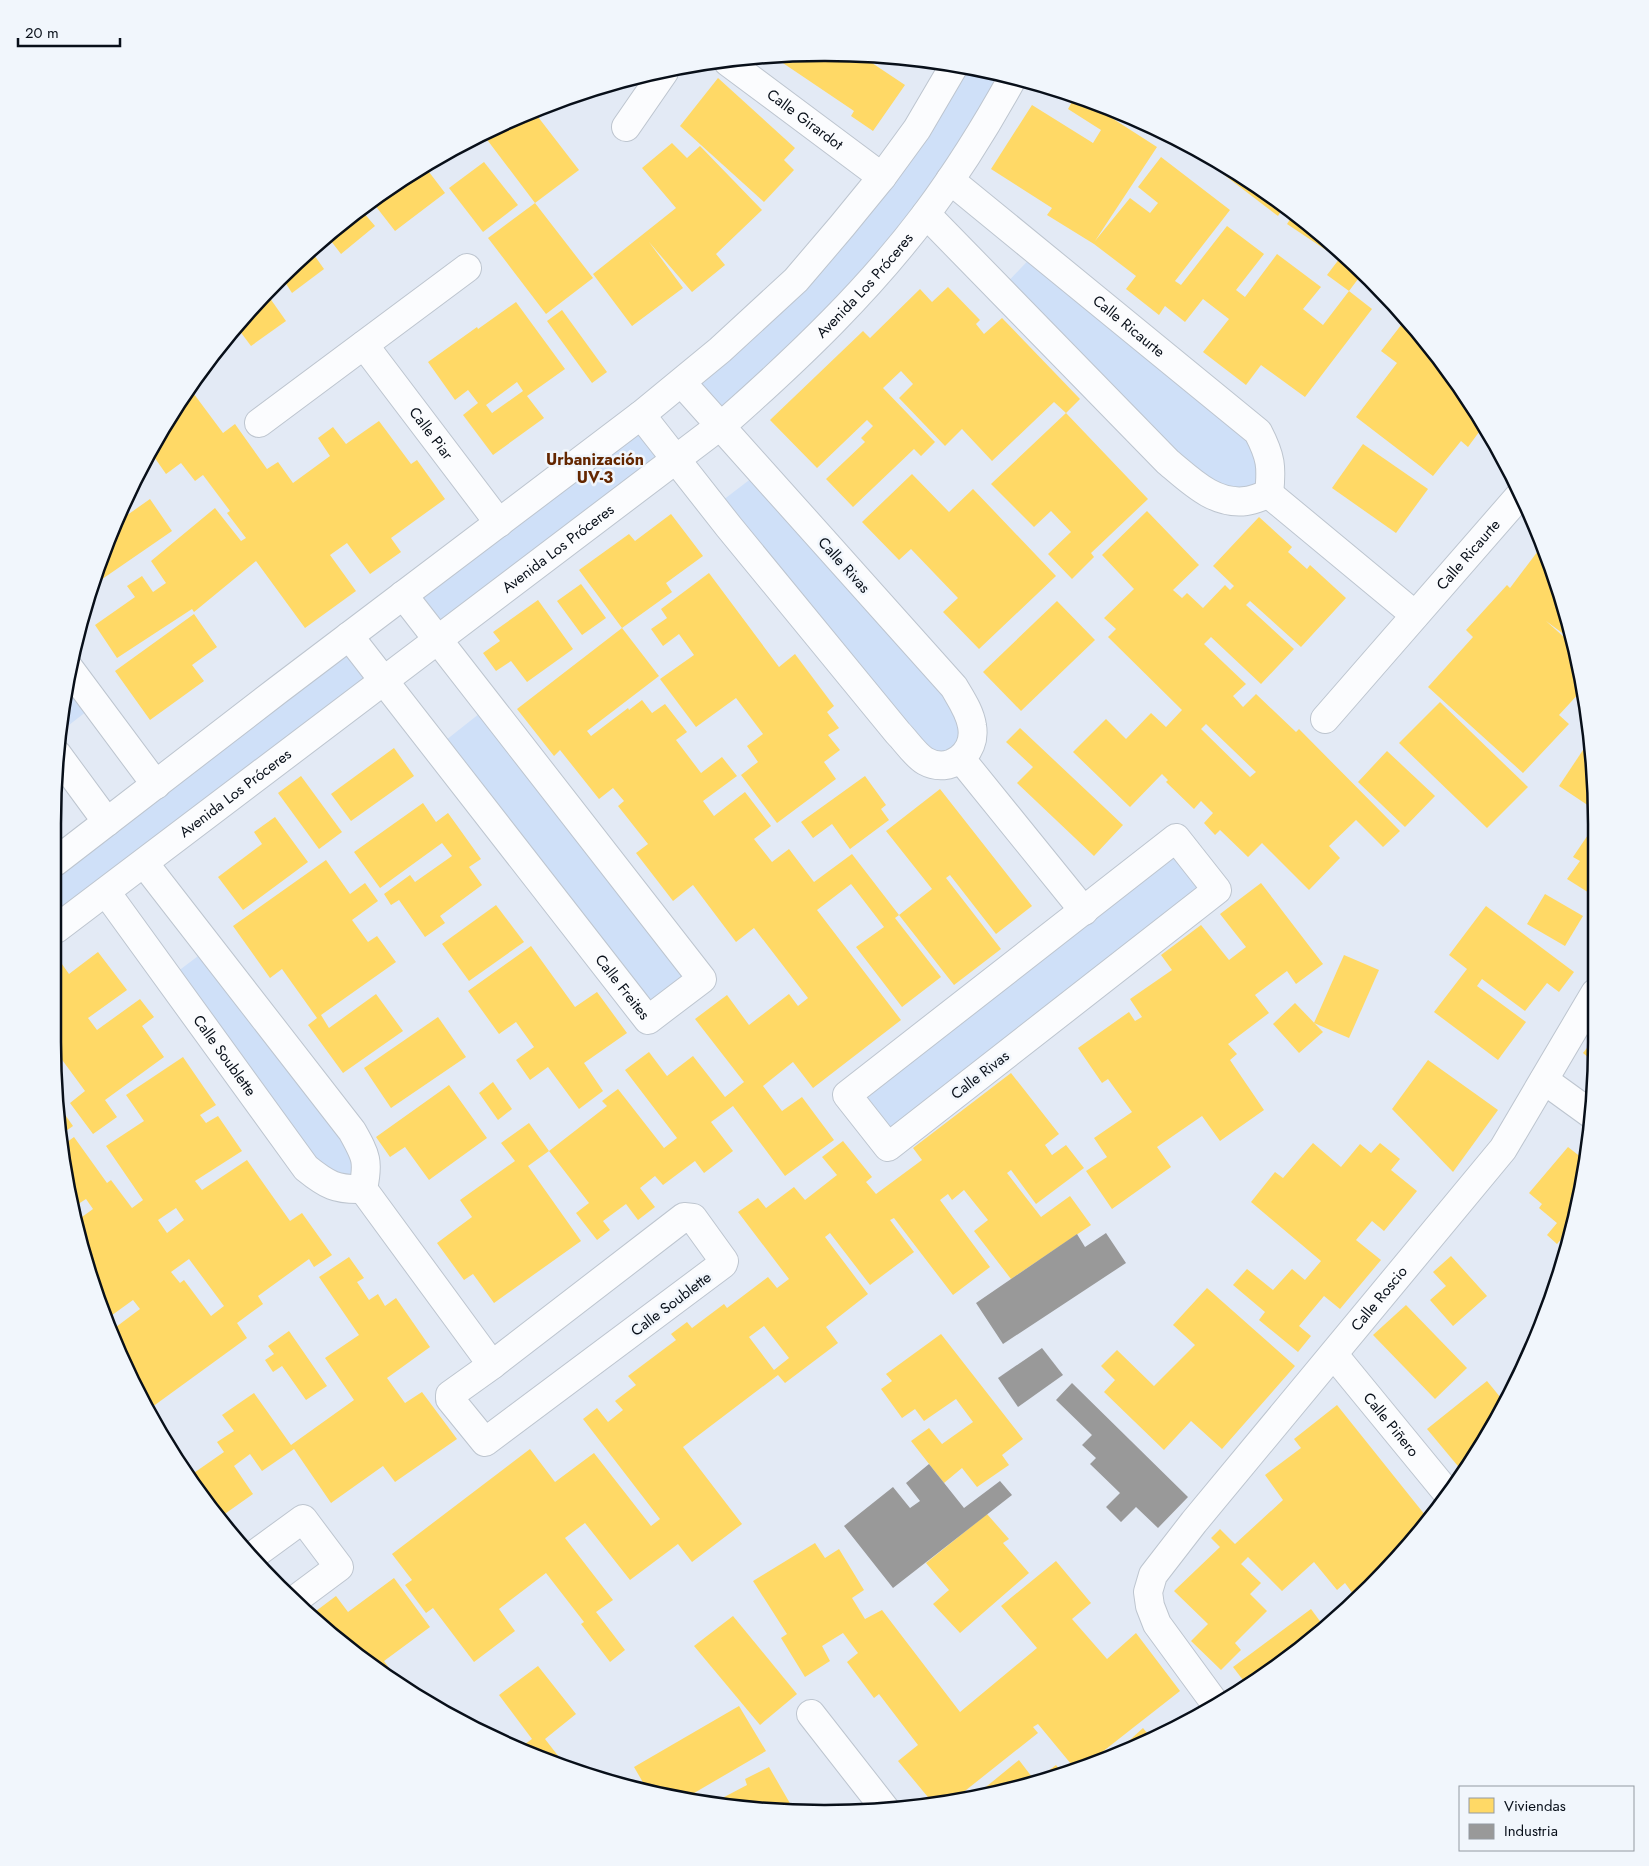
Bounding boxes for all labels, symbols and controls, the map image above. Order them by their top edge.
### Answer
scale bar [18,15,120,47]
text: 20 m [25,22,59,44]
street label: Calle Girardot [762,84,848,155]
street label: Avenida Los Próceres [811,228,918,343]
street label: Calle Ricaurte [1088,290,1170,363]
street label: Calle Piar [404,402,459,465]
district label: Urbanización UV-3 [546,448,644,489]
street label: Avenida Los Próceres [497,499,619,598]
street label: Calle Ricaurte [1431,514,1505,595]
street label: Calle Rivas [813,532,875,598]
street label: Avenida Los Próceres [175,743,296,843]
street label: Calle Freites [590,950,655,1025]
street label: Calle Soublette [188,1010,262,1101]
street label: Calle Rivas [946,1045,1014,1105]
street label: Calle Roscio [1346,1261,1413,1336]
street label: Calle Soublette [626,1266,716,1342]
street label: Calle Piñero [1358,1388,1424,1462]
legend [1459,1786,1634,1851]
text: Viviendas [1504,1795,1566,1817]
text: Industria [1504,1820,1558,1842]

